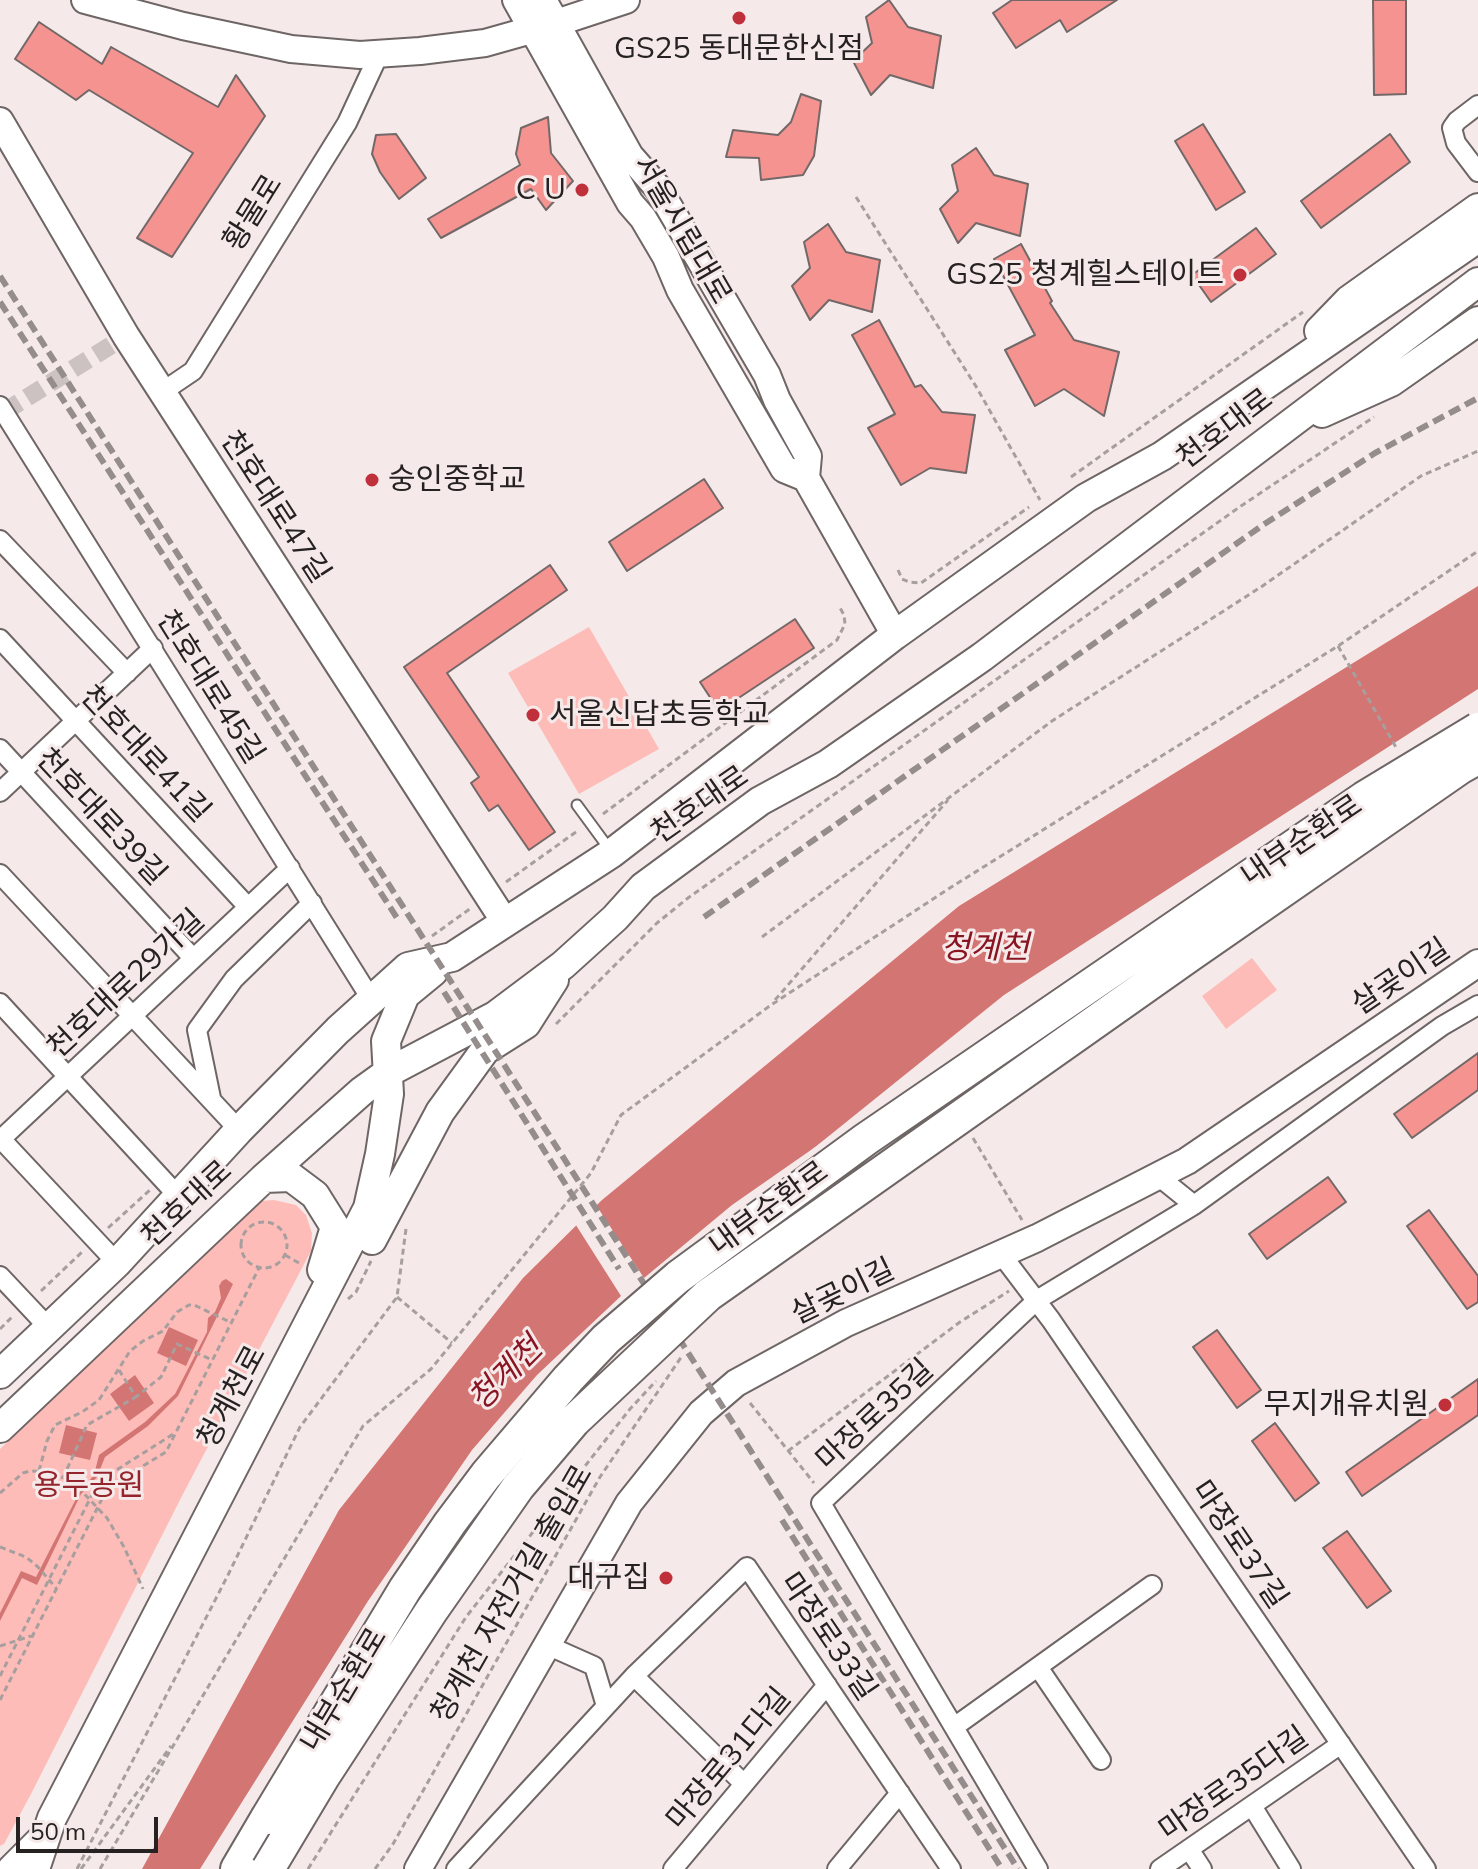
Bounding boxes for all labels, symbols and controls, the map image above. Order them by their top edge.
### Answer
marker: GS25 동대문한신점 [730,9,748,27]
place label: GS25 동대문한신점 [614,31,864,67]
street label: 서울시립대로 [625,149,739,311]
street label: 황물로 [216,168,290,258]
place label: C U [516,172,566,208]
marker: C U [573,181,591,199]
place label: GS25 청계힐스테이트 [946,257,1224,293]
marker: GS25 청계힐스테이트 [1231,266,1249,284]
street label: 천호대로 [1170,381,1280,477]
street label: 천호대로47길 [213,424,337,590]
place label: 숭인중학교 [388,462,526,498]
marker: 숭인중학교 [363,471,381,489]
street label: 천호대로45길 [149,604,271,770]
street label: 천호대로41길 [73,678,217,830]
place label: 서울신답초등학교 [549,697,770,733]
marker: 서울신답초등학교 [524,706,542,724]
street label: 천호대로39길 [29,741,173,893]
street label: 천호대로 [644,759,756,851]
street label: 내부순환로 [1235,787,1369,895]
street label: 천호대로29가길 [40,902,212,1066]
water label: 청계천 [941,929,1029,967]
street label: 살곶이길 [1345,931,1457,1023]
street label: 천호대로 [134,1153,240,1255]
street label: 내부순환로 [703,1154,835,1264]
street label: 살곶이길 [785,1252,901,1332]
water label: 청계천 [461,1329,551,1419]
street label: 청계천로 [190,1340,274,1454]
street label: 마장로35길 [809,1352,941,1478]
place label: 무지개유치원 [1263,1387,1429,1423]
marker: 무지개유치원 [1436,1396,1454,1414]
street label: 청계천 자전거길 출입로 [423,1459,601,1729]
park label: 용두공원 [34,1468,144,1504]
street label: 마장로37길 [1183,1474,1295,1616]
place label: 대구집 [567,1560,650,1596]
street label: 마장로33길 [772,1566,884,1708]
marker: 대구집 [657,1569,675,1587]
street label: 내부순환로 [293,1622,395,1758]
street label: 마장로31다길 [659,1681,799,1837]
street label: 마장로35다길 [1152,1719,1316,1849]
scale bar [20,1801,162,1851]
text: 50 m [30,1816,86,1846]

